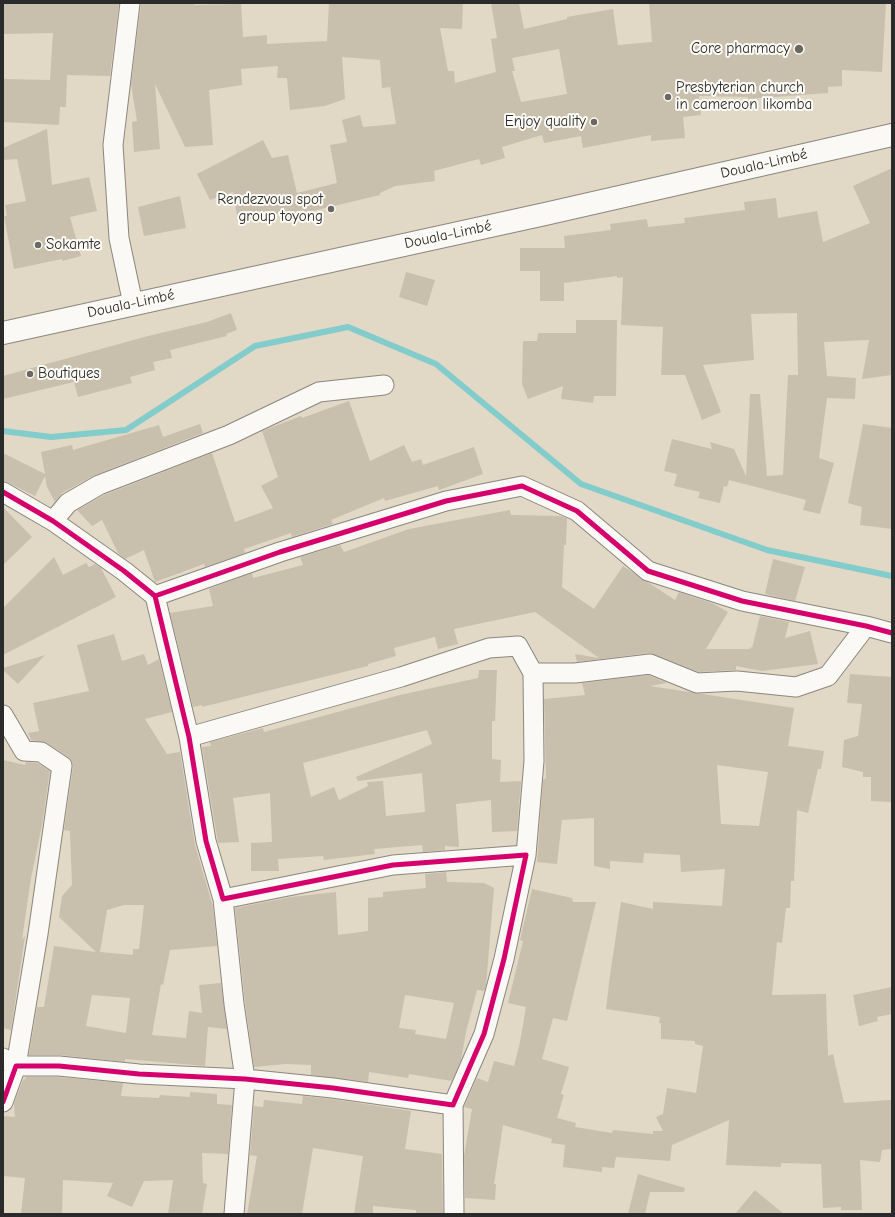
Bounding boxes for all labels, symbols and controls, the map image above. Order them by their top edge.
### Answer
place label: Core pharmacy [691,40,790,58]
marker: Core pharmacy [793,43,805,55]
place label: Presbyterian church in cameroon likomba [676,79,812,114]
marker: Presbyterian church in cameroon likomba [663,92,673,102]
place label: Enjoy quality [505,113,586,131]
marker: Enjoy quality [589,117,599,127]
street label: Douala-Limbé [719,145,809,183]
place label: Rendezvous spot group toyong [217,191,323,226]
marker: Rendezvous spot group toyong [326,204,336,214]
street label: Douala-Limbé [403,217,493,253]
place label: Sokamte [46,236,101,254]
marker: Sokamte [33,240,43,250]
street label: Douala-Limbé [86,286,176,322]
place label: Boutiques [38,365,100,383]
marker: Boutiques [25,369,35,379]

